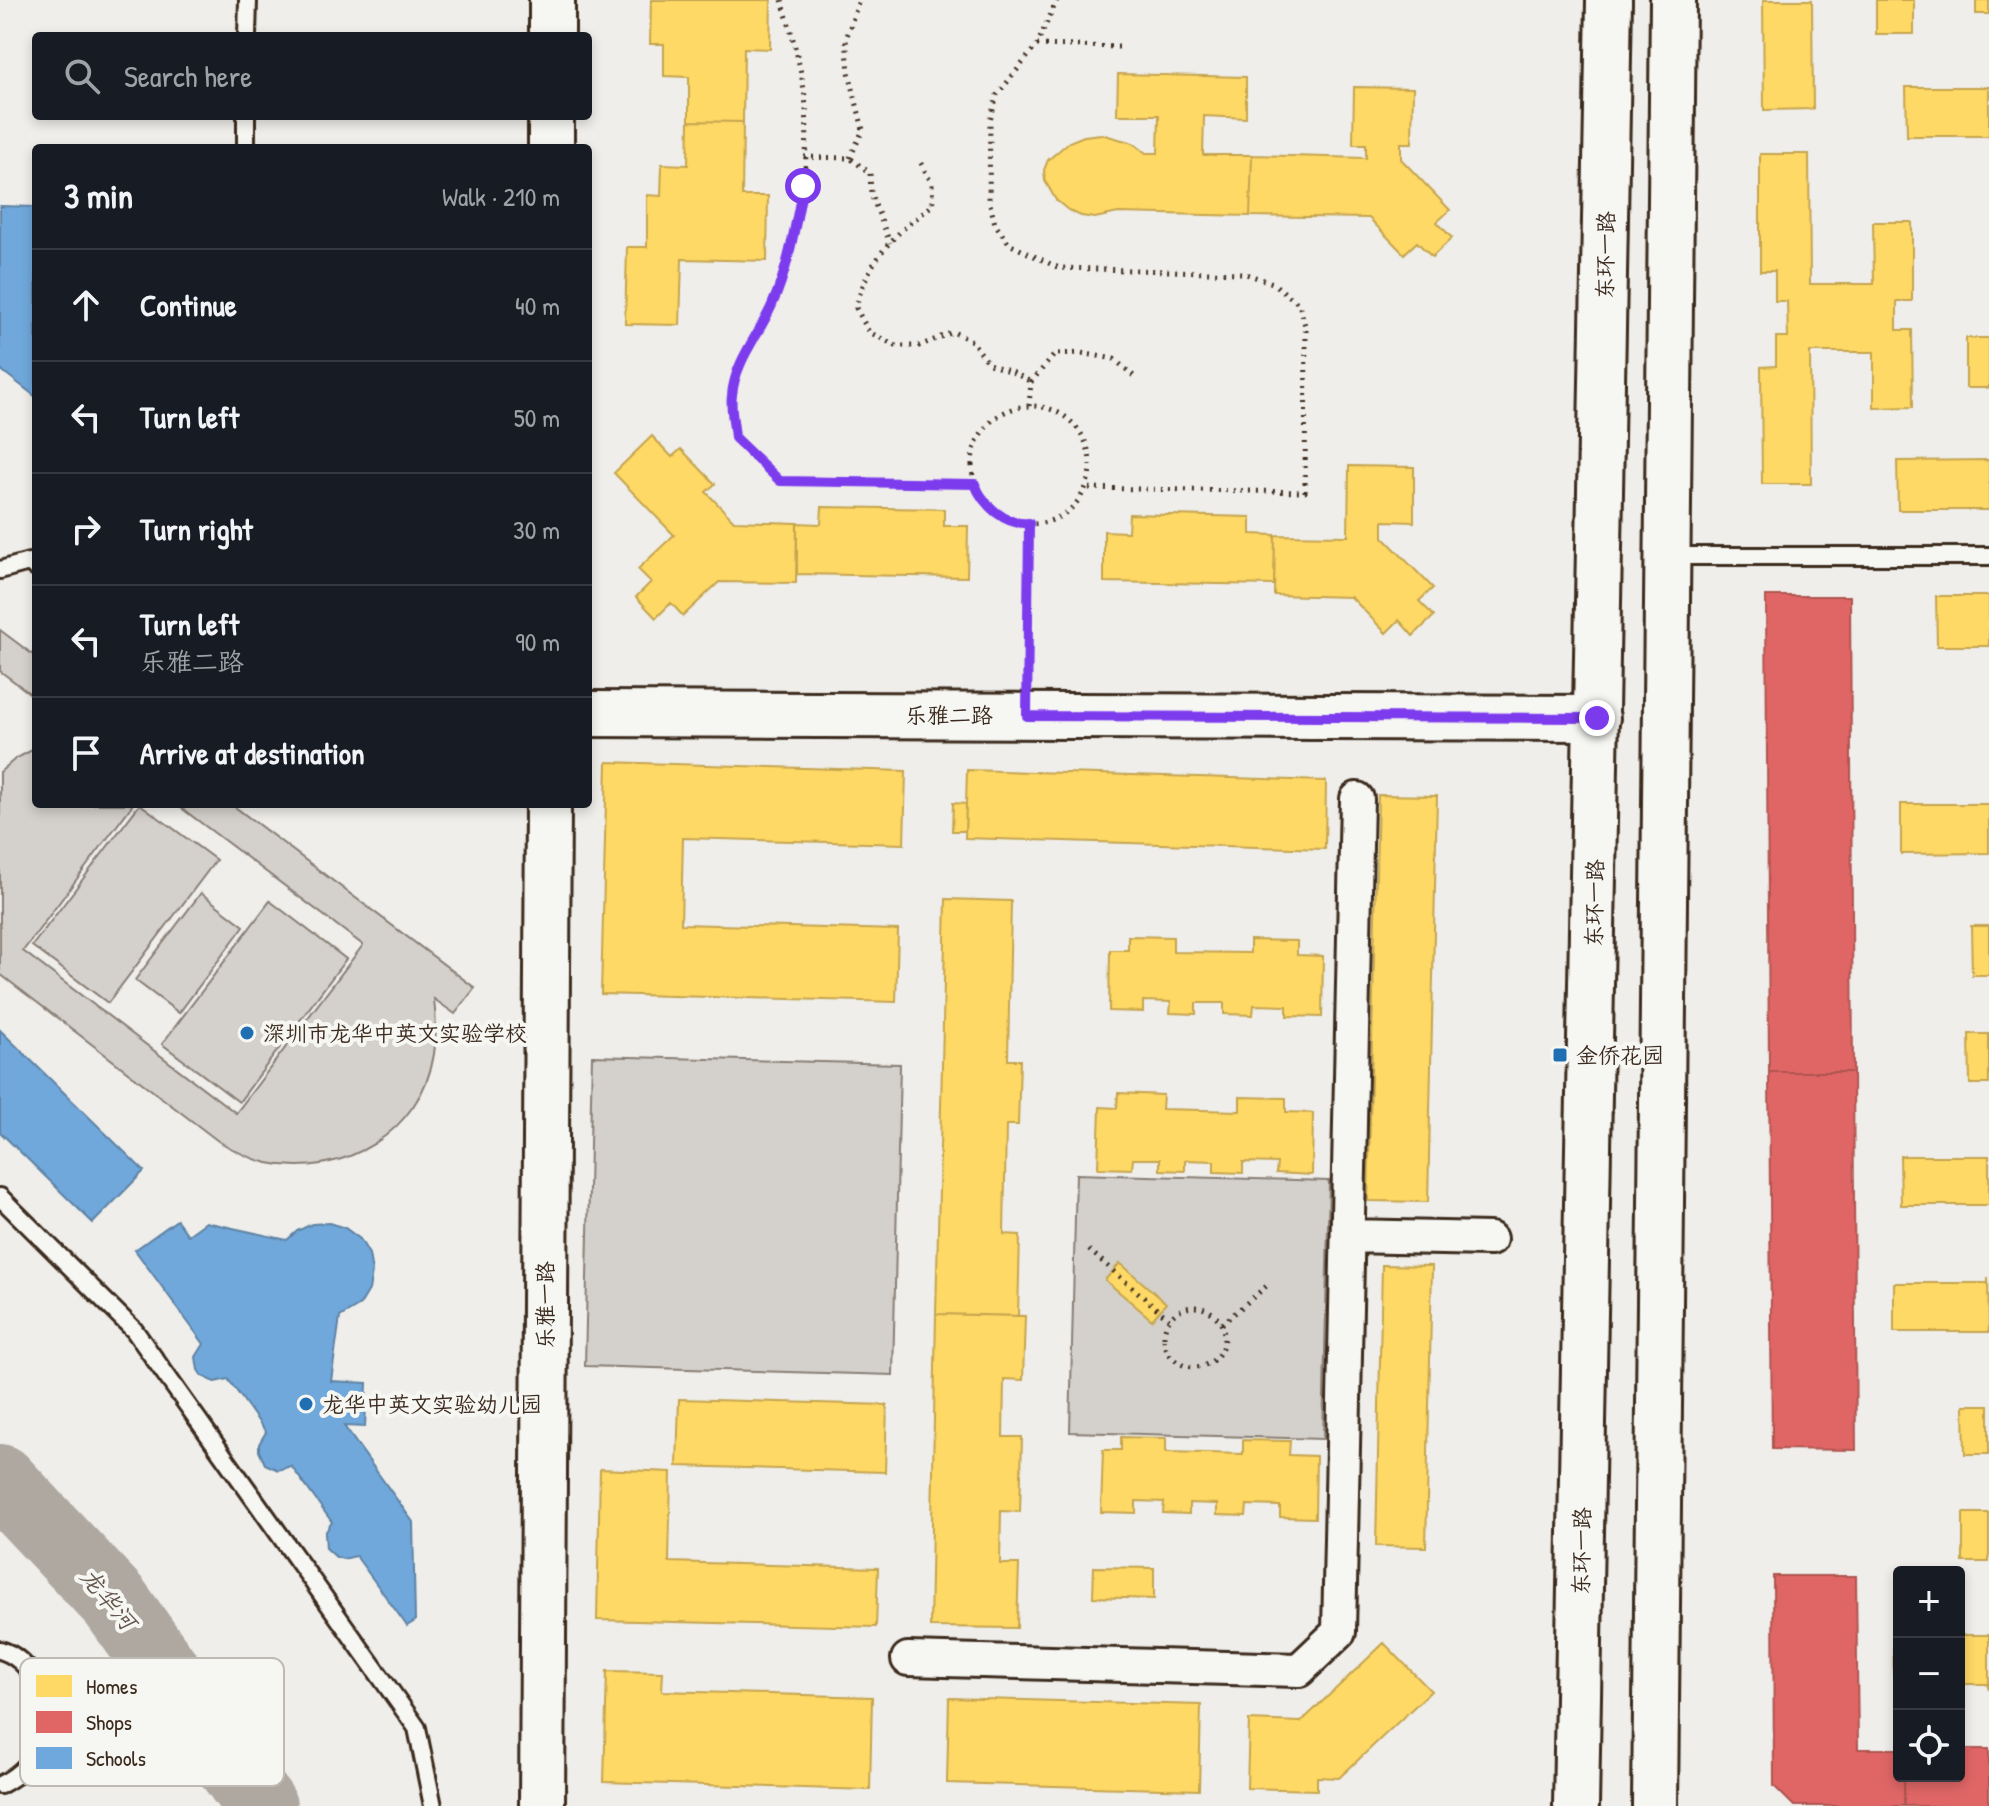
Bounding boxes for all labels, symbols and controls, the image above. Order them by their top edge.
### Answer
search box [32,32,592,120]
icon: search [60,54,104,98]
text: Search here [124,56,252,96]
route start [785,168,821,204]
text: 3 min [64,173,133,219]
text: Walk · 210 m [442,179,560,214]
street label: 东环一路 [1589,211,1621,299]
icon: ahead [64,283,108,327]
text: Continue [140,285,237,325]
text: 40 m [515,288,560,323]
icon: left [64,395,108,439]
text: Turn left [140,397,239,437]
text: 50 m [514,400,560,435]
icon: right [64,507,108,551]
text: Turn right [140,509,253,549]
text: 30 m [513,512,560,547]
text: Turn left [140,604,239,644]
icon: left [64,619,108,663]
text: 90 m [515,624,560,659]
text: 乐雅二路 [140,644,244,679]
street label: 乐雅二路 [905,700,993,730]
route end [1579,700,1615,736]
icon: arrive [64,731,108,775]
text: Arrive at destination [140,733,365,773]
street label: 东环一路 [1578,859,1610,947]
place label: 深圳市龙华中英文实验学校 [263,1018,527,1048]
marker: 深圳市龙华中英文实验学校 [238,1024,256,1042]
place label: 金侨花园 [1576,1040,1664,1070]
marker: 金侨花园 [1551,1046,1569,1064]
street label: 乐雅一路 [530,1261,560,1349]
place label: 龙华中英文实验幼儿园 [322,1389,542,1419]
marker: 龙华中英文实验幼儿园 [297,1395,315,1413]
street label: 东环一路 [1565,1507,1597,1595]
water label: 龙华河 [73,1560,147,1639]
map controls [1893,1566,1965,1782]
button: + [1893,1566,1965,1638]
button: − [1893,1638,1965,1710]
legend [20,1658,284,1786]
text: Homes [86,1671,137,1701]
text: Shops [86,1707,132,1737]
button: locate [1893,1710,1965,1782]
text: Schools [86,1743,146,1773]

